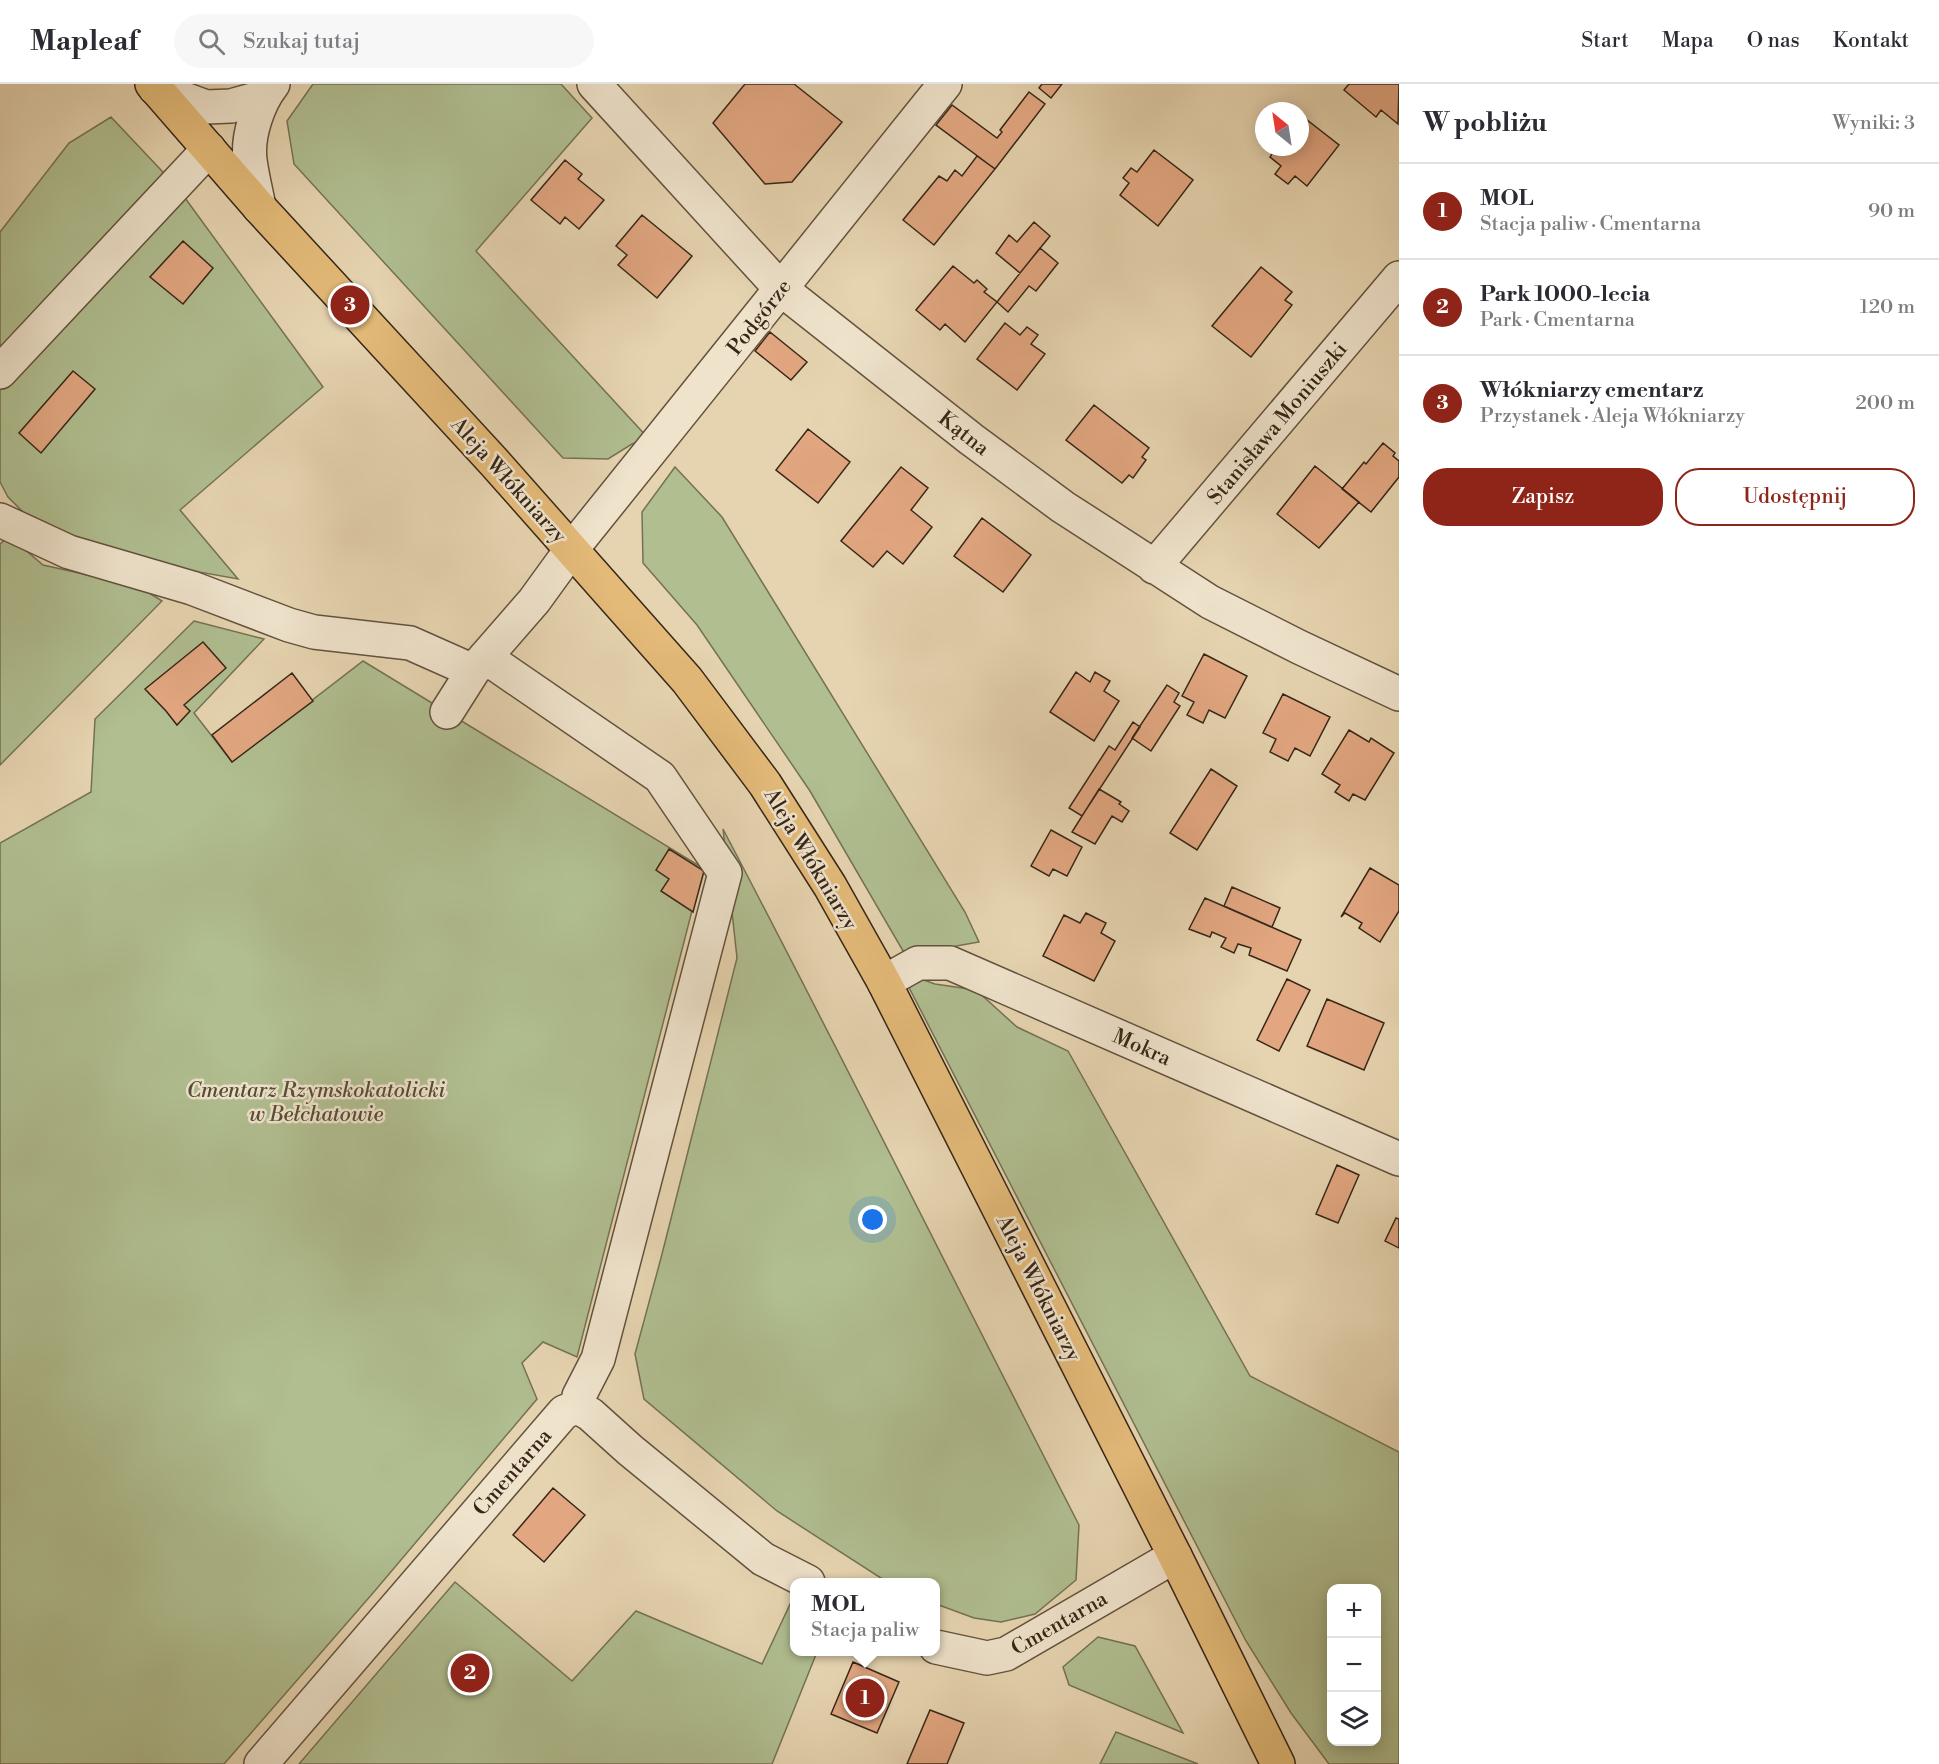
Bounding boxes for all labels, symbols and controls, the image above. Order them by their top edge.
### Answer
search box [174,14,594,68]
text: Mapleaf [30,24,138,59]
icon: search [195,25,228,58]
text: Szukaj tutaj [243,28,360,55]
text: Start [1581,28,1629,54]
text: Mapa [1662,28,1714,54]
text: O nas [1747,28,1800,54]
text: Kontakt [1833,28,1909,54]
north arrow [1255,102,1309,156]
text: W pobliżu [1423,107,1547,139]
text: Wyniki: 3 [1832,111,1915,136]
text: MOL [1480,185,1533,212]
text: 1 [1438,199,1447,224]
text: 90 m [1868,199,1915,224]
text: Stacja paliw · Cmentarna [1480,212,1701,237]
street label: Podgórze [722,275,797,361]
text: Park 1000-lecia [1480,281,1650,308]
pin: 3 [330,282,370,328]
text: 2 [1436,295,1449,320]
text: 120 m [1860,295,1915,320]
text: Park · Cmentarna [1480,308,1635,333]
street label: Stanisława Moniuszki [1202,337,1353,510]
text: Włókniarzy cmentarz [1480,377,1703,404]
text: 3 [1436,391,1449,416]
text: 200 m [1855,391,1915,416]
text: Przystanek · Aleja Włókniarzy [1480,404,1745,429]
street label: Kątna [933,406,994,462]
street label: Aleja Włókniarzy [444,412,572,550]
button: Zapisz [1423,468,1663,526]
button: Udostępnij [1675,468,1915,526]
street label: Aleja Włókniarzy [757,783,863,936]
street label: Mokra [1108,1024,1175,1072]
park label: Cmentarz Rzymskokatolicki w Bełchatowie [187,1078,446,1128]
your location [858,1205,887,1234]
street label: Aleja Włókniarzy [990,1210,1086,1367]
street label: Cmentarna [468,1424,558,1522]
popup [790,1578,940,1656]
map controls [1327,1584,1381,1746]
button: + [1327,1584,1381,1638]
street label: Cmentarna [1007,1586,1113,1662]
text: MOL [811,1591,865,1618]
text: Stacja paliw [811,1618,919,1643]
button: − [1327,1638,1381,1692]
pin: 2 [450,1650,490,1696]
pin: 1 [846,1676,884,1720]
button: layers [1327,1692,1381,1746]

